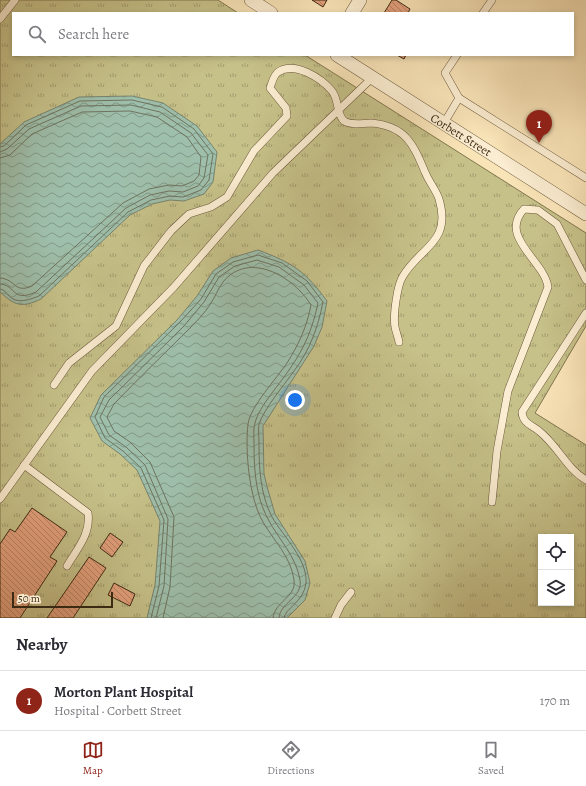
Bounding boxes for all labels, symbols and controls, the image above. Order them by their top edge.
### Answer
search box [12,12,574,56]
icon: search [26,23,48,45]
text: Search here [58,24,129,44]
street label: Corbett Street [427,110,495,160]
pin: 1 [526,110,552,143]
your location [285,390,305,410]
map controls [538,534,574,606]
button: locate [538,534,574,570]
button: layers [538,570,574,606]
scale bar [12,590,113,609]
text: 50 m [18,591,40,606]
text: Nearby [16,633,67,656]
text: Morton Plant Hospital [54,682,193,702]
text: 1 [27,692,31,709]
text: 170 m [540,692,570,709]
text: Hospital · Corbett Street [54,702,182,719]
tab: Map [82,739,104,778]
tab: Directions [267,739,315,778]
tab: Saved [478,739,504,778]

